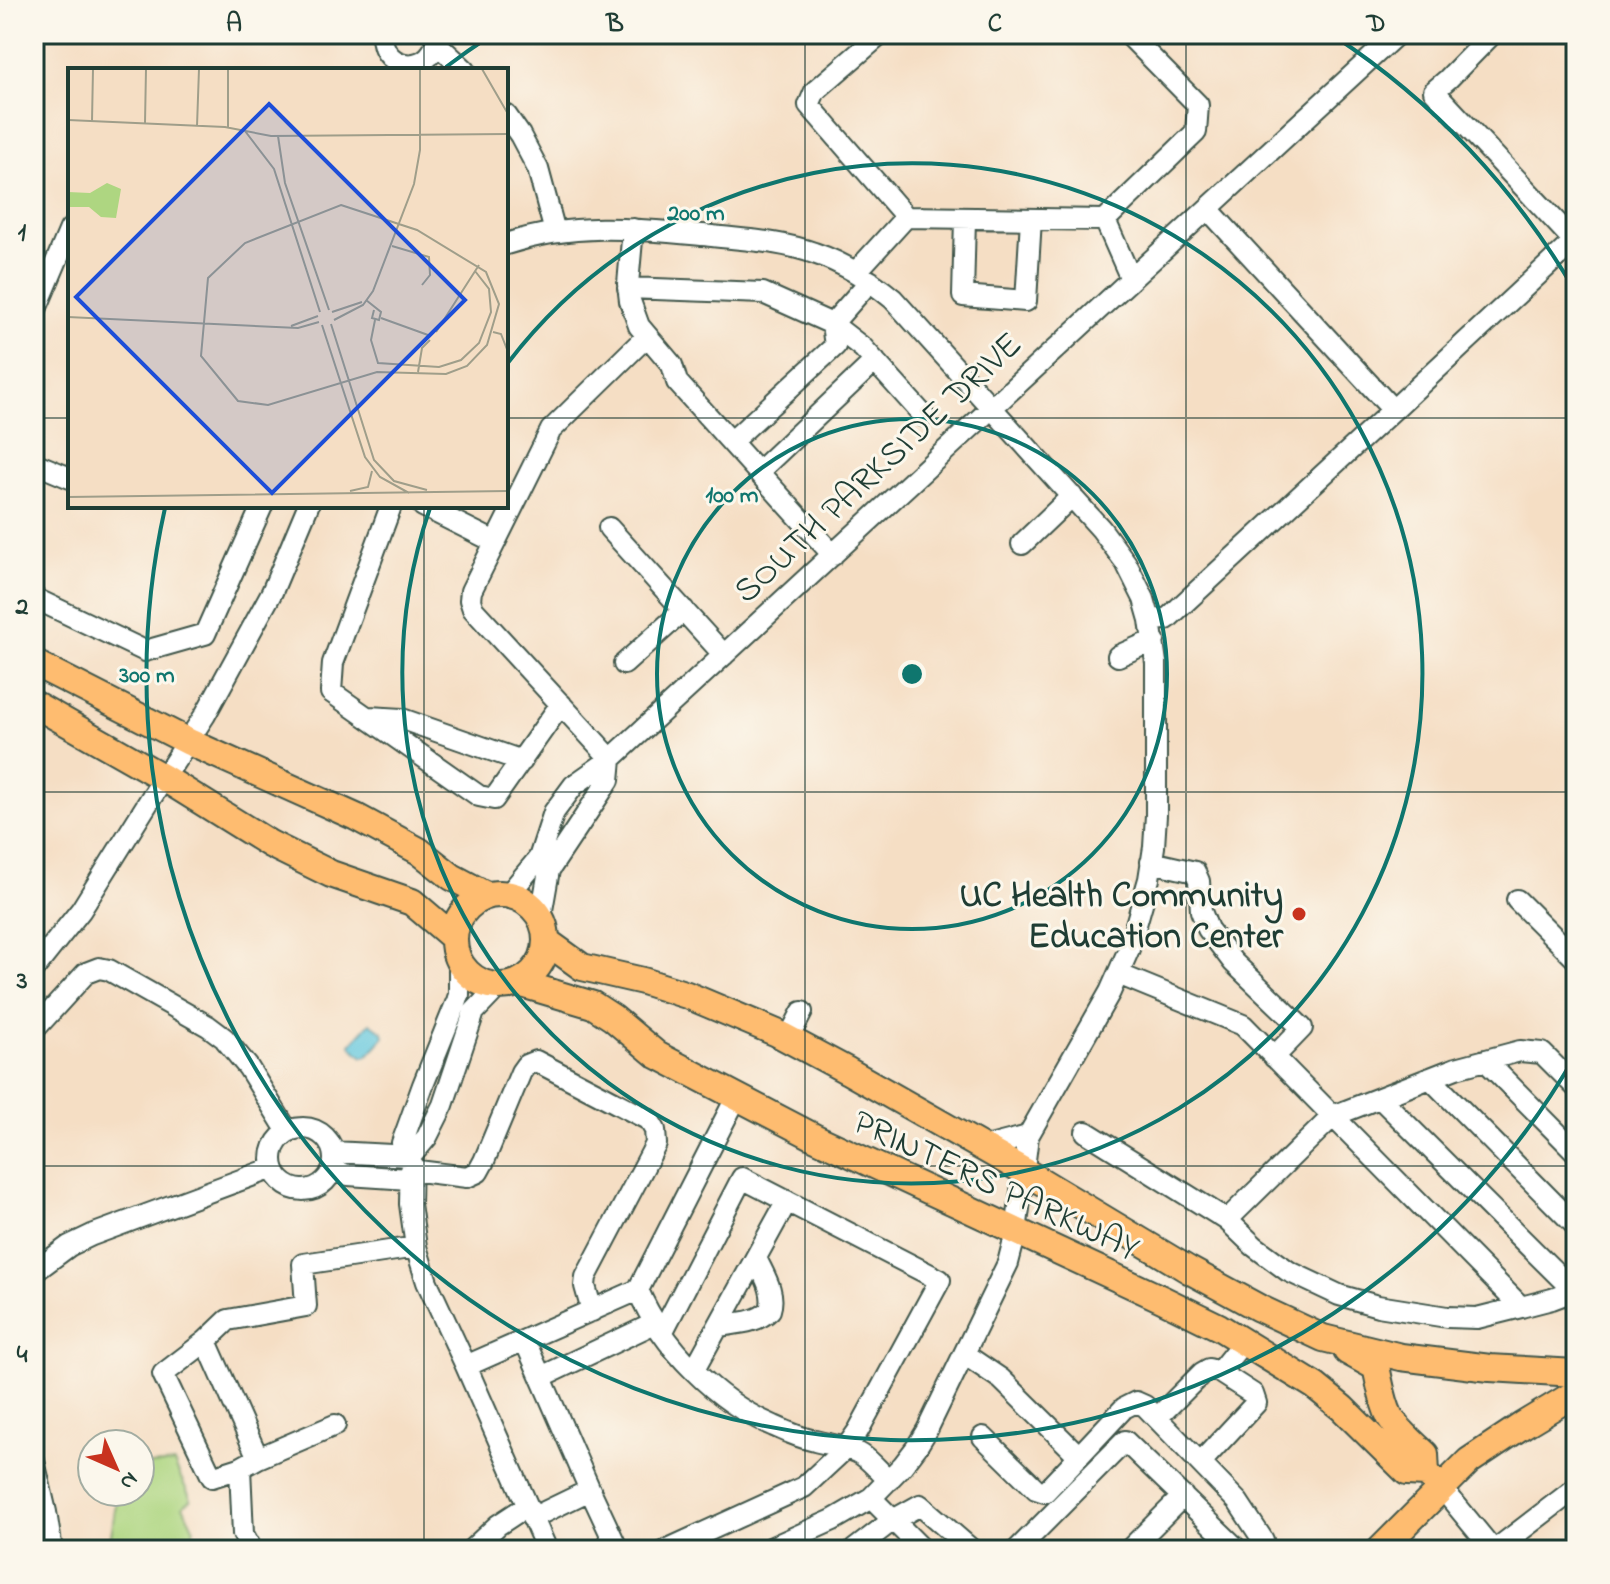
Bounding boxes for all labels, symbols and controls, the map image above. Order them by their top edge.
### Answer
text: A [226,6,242,44]
text: B [605,6,624,44]
text: C [988,6,1002,44]
text: D [1365,6,1386,44]
inset map [68,68,508,508]
text: 200 m [666,197,725,232]
text: 1 [18,215,27,253]
street label: SOUTH PARKSIDE DRIVE [723,321,1036,618]
text: 100 m [706,479,759,514]
text: 2 [15,589,29,627]
text: 300 m [118,659,175,694]
centre of rings [898,660,926,688]
place label: UC Health Community Education Center [960,871,1284,965]
marker: UC Health Community Education Center [1290,905,1308,923]
text: 3 [16,963,28,1001]
street label: PRINTERS PARKWAY [843,1097,1147,1277]
text: 4 [17,1337,28,1375]
north arrow [76,1428,156,1508]
text: N [111,1463,145,1497]

